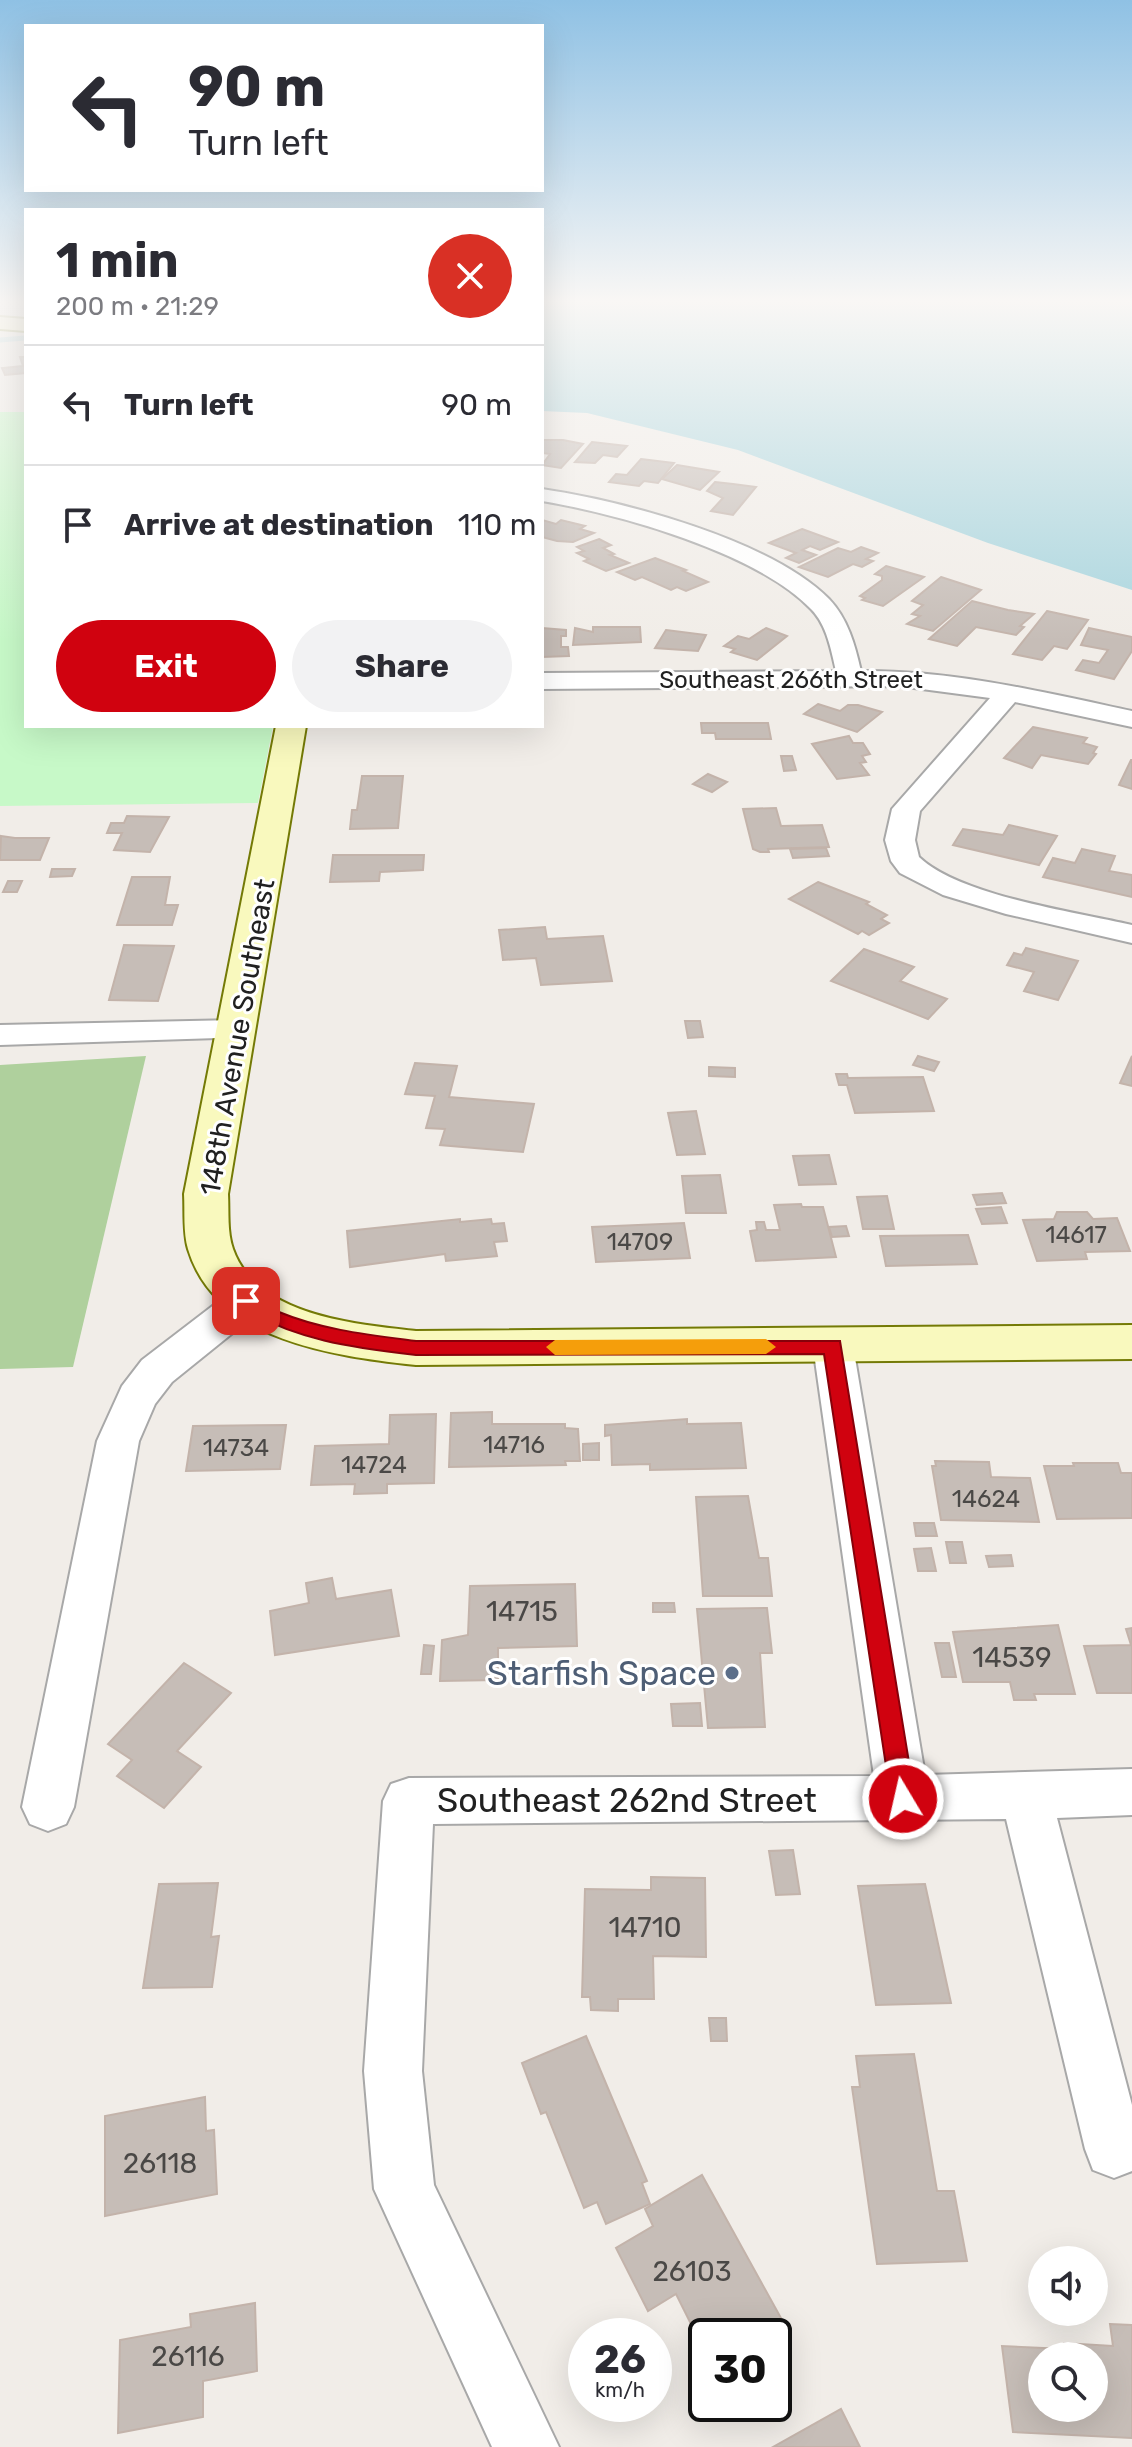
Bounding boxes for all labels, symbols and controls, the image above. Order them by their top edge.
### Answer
text: 90 m [188,54,325,120]
icon: left [56,56,160,160]
text: Turn left [188,121,329,164]
text: 1 min [56,232,179,289]
button: close [428,234,512,318]
text: 200 m · 21:29 [56,291,219,322]
icon: left [56,383,100,427]
text: Turn left [124,387,254,423]
text: 90 m [441,387,512,423]
icon: arrive [56,503,100,547]
text: Arrive at destination [124,507,434,543]
text: 110 m [458,507,536,543]
button: Exit [56,620,276,712]
button: Share [292,620,512,712]
street label: Southeast 266th Street [659,666,923,694]
street label: 148th Avenue Southeast [193,876,282,1198]
house number: 14617 [1045,1221,1107,1249]
house number: 14709 [607,1228,673,1256]
pin [212,1267,280,1335]
icon: arrive [224,1279,268,1323]
house number: 14716 [483,1431,545,1459]
house number: 14734 [203,1434,269,1462]
house number: 14724 [341,1451,407,1479]
house number: 14624 [952,1485,1020,1513]
house number: 14715 [486,1595,558,1628]
house number: 14539 [972,1641,1052,1674]
place label: Starfish Space [487,1653,716,1694]
marker: Starfish Space [723,1664,741,1682]
position arrow [861,1757,945,1841]
street label: Southeast 262nd Street [437,1780,817,1821]
house number: 14710 [608,1911,682,1944]
house number: 26118 [123,2147,197,2180]
map controls [1028,2246,1108,2422]
button: sound [1028,2246,1108,2326]
house number: 26103 [652,2255,732,2288]
speed limit sign: 30 [688,2318,792,2422]
text: 26 [594,2336,646,2383]
house number: 26116 [151,2340,225,2373]
button: search [1028,2342,1108,2422]
text: km/h [595,2378,645,2402]

